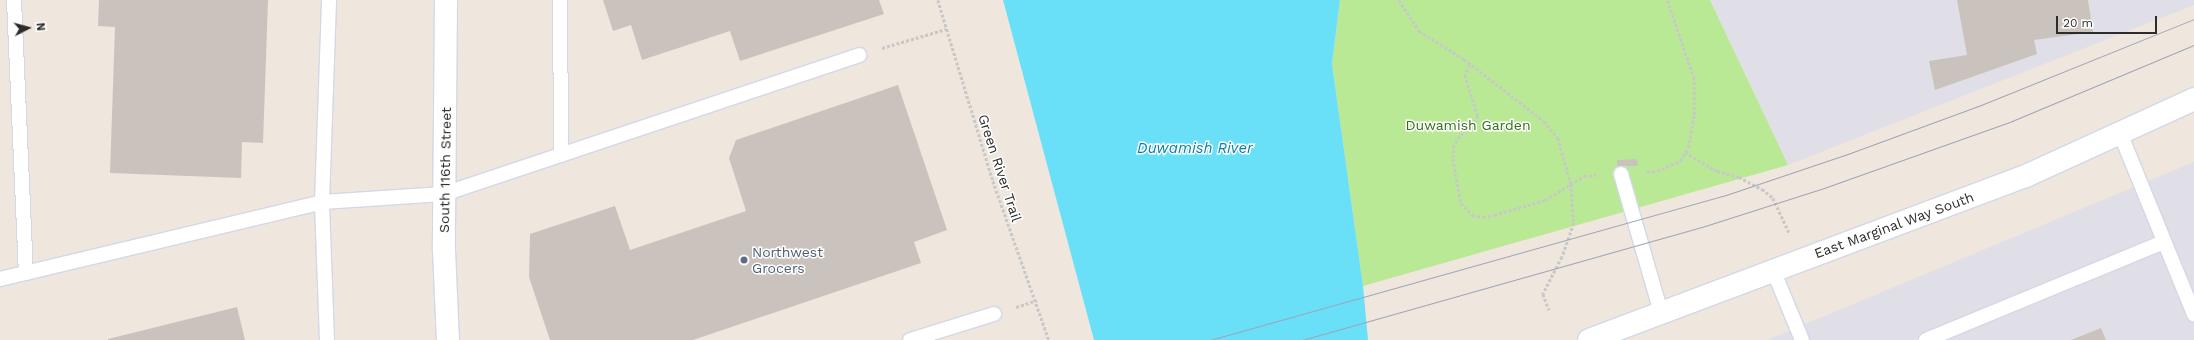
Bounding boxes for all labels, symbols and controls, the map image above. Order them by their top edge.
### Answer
north arrow [8,8,48,48]
scale bar [2058,8,2159,34]
text: 20 m [2063,16,2093,30]
text: N [34,22,47,31]
street label: South 116th Street [436,107,454,233]
street label: Green River Trail [975,112,1025,224]
park label: Duwamish Garden [1405,117,1531,133]
water label: Duwamish River [1137,140,1253,158]
street label: East Marginal Way South [1811,188,1977,262]
place label: Northwest Grocers [752,244,823,276]
marker: Northwest Grocers [739,255,749,265]

